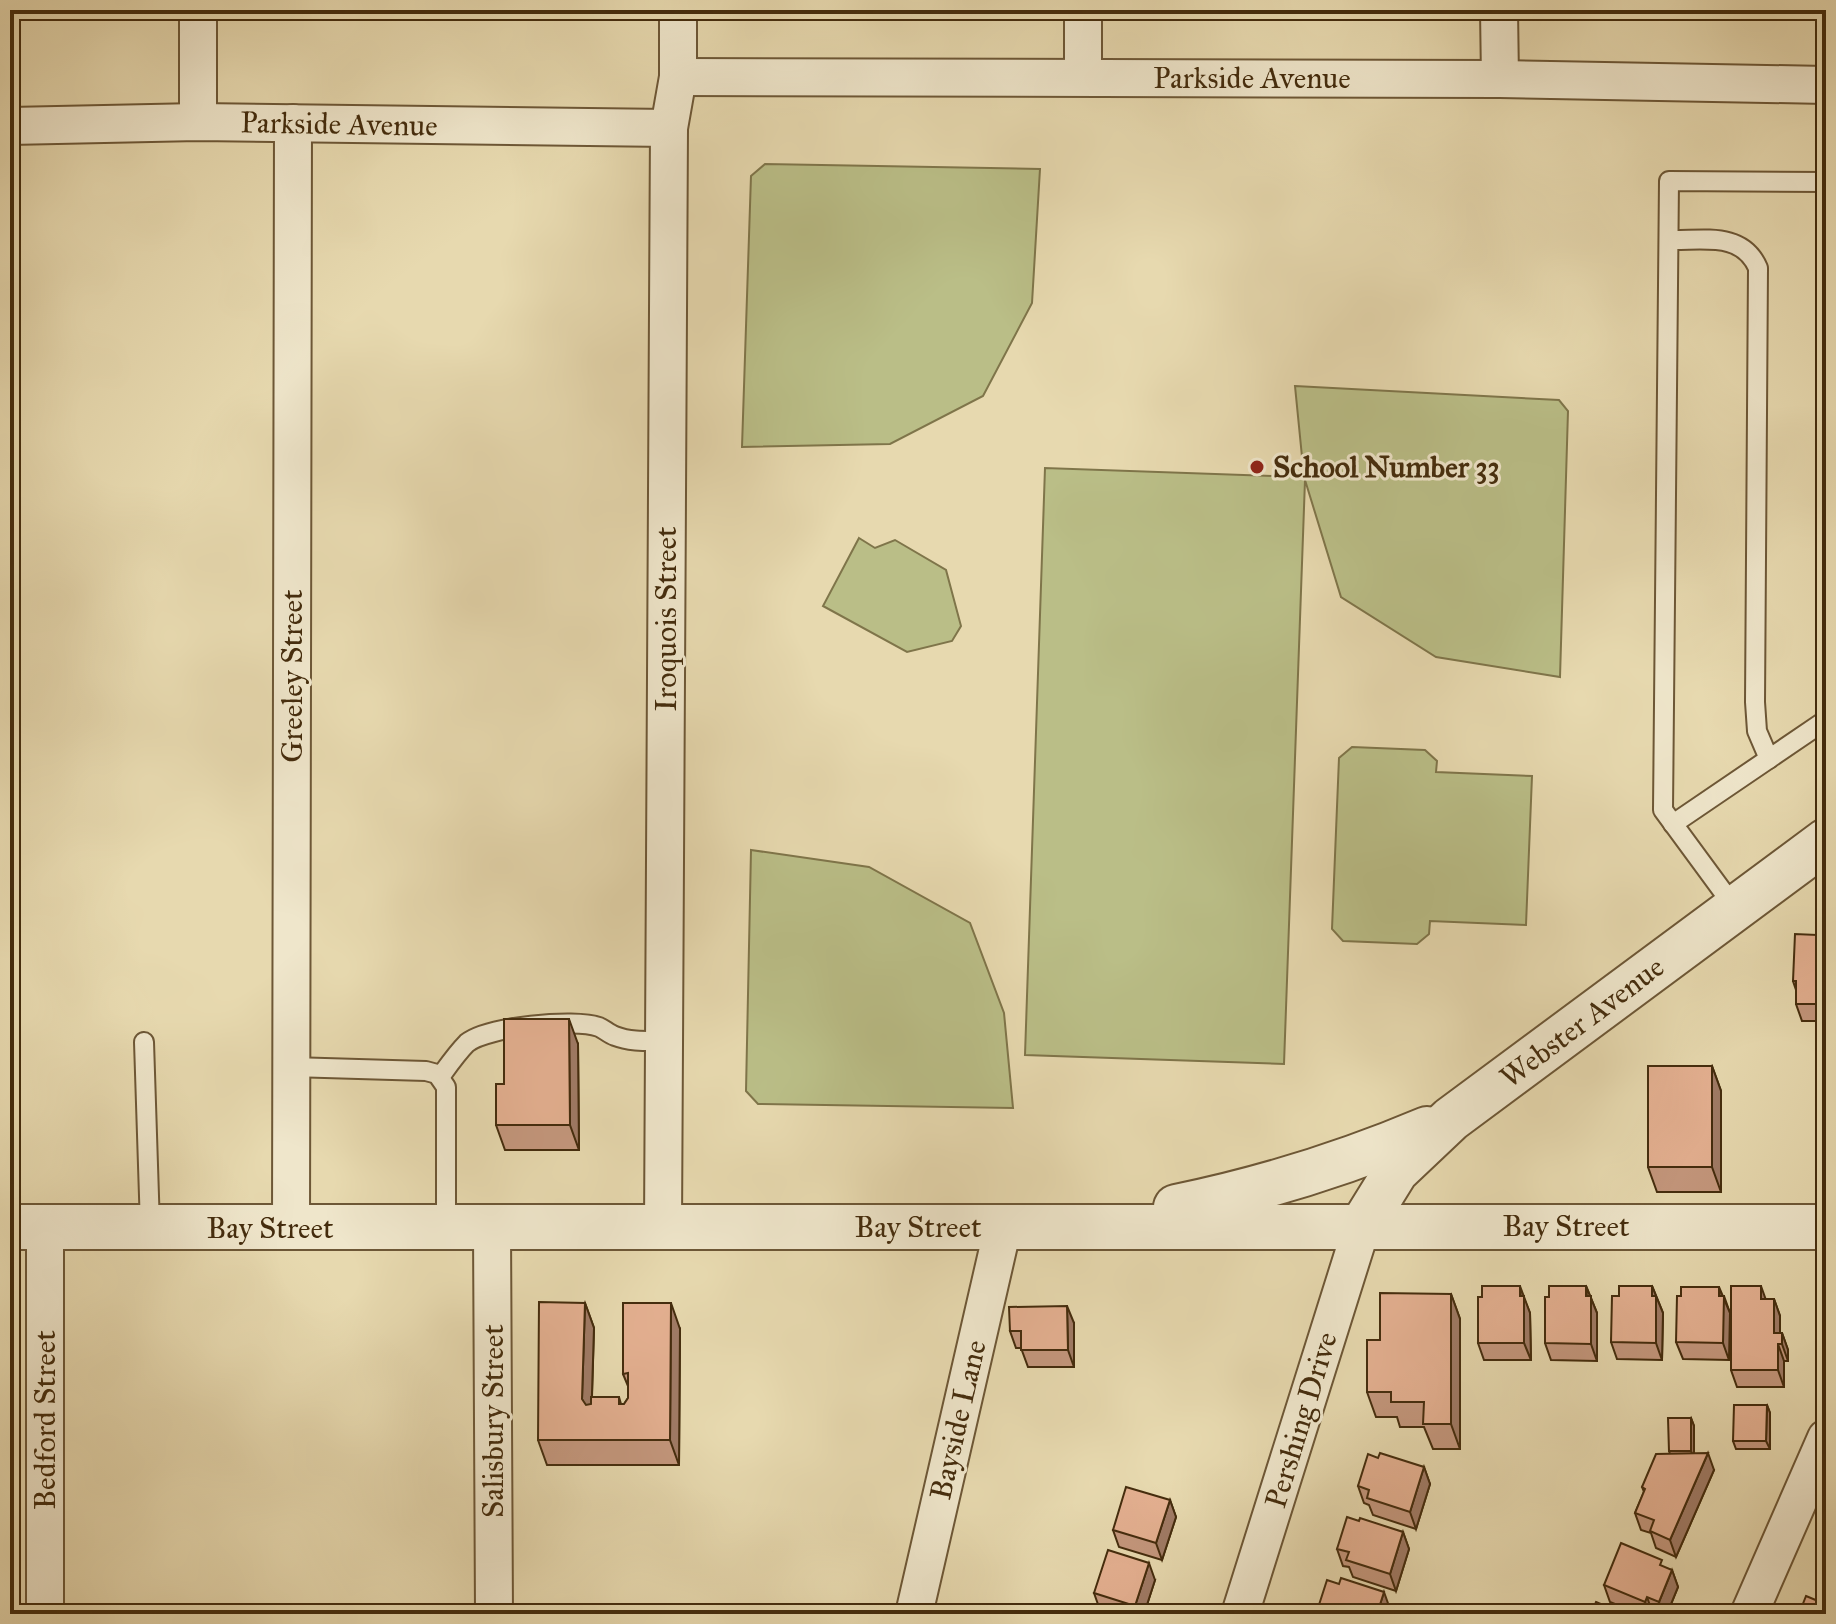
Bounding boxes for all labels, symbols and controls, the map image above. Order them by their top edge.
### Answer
street label: Parkside Avenue [1153,60,1351,96]
street label: Parkside Avenue [240,104,438,144]
place label: School Number 33 [1273,449,1499,485]
marker: School Number 33 [1248,458,1266,476]
street label: Iroquois Street [648,526,684,712]
street label: Greeley Street [274,589,310,763]
street label: Webster Avenue [1493,949,1671,1095]
street label: Bay Street [1502,1208,1630,1244]
street label: Bay Street [854,1209,982,1245]
street label: Bay Street [206,1210,334,1246]
street label: Salisbury Street [475,1324,511,1518]
street label: Pershing Drive [1257,1328,1345,1512]
street label: Bedford Street [27,1330,63,1510]
street label: Bayside Lane [922,1337,994,1503]

